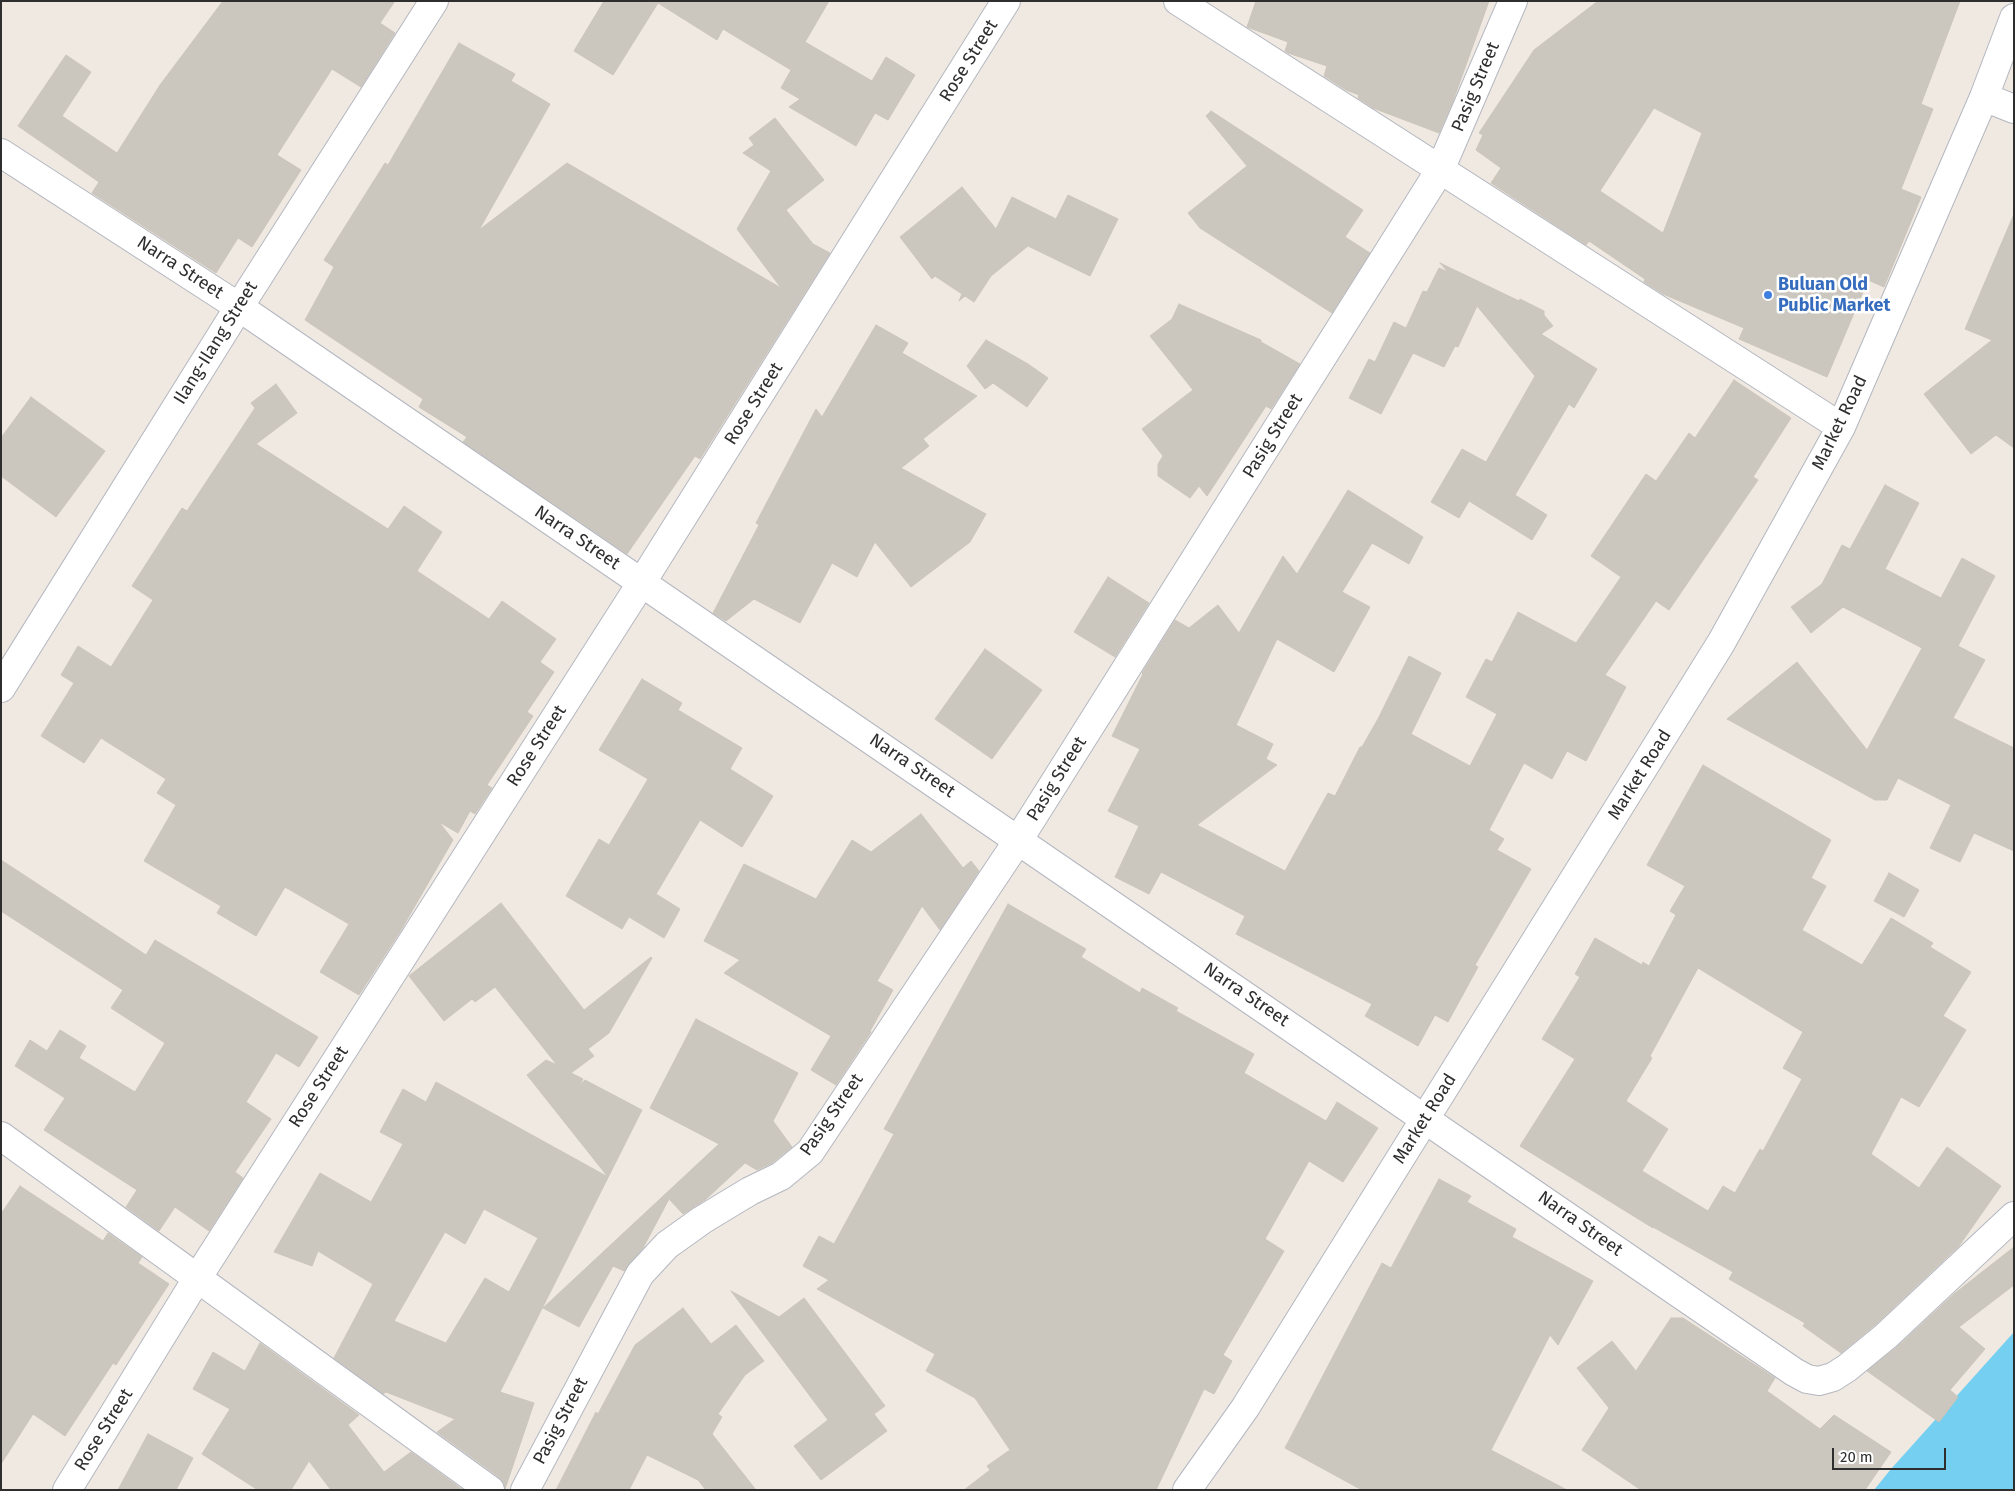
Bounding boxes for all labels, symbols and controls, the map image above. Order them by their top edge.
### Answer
street label: Rose Street [935,16,1003,106]
street label: Pasig Street [1447,39,1505,135]
street label: Narra Street [133,232,227,304]
place label: Buluan Old Public Market [1778,274,1890,316]
street label: Ilang-Ilang Street [169,277,263,409]
marker: Buluan Old Public Market [1762,289,1774,301]
street label: Rose Street [720,359,788,449]
street label: Market Road [1808,372,1872,474]
street label: Pasig Street [1239,390,1307,482]
street label: Narra Street [530,501,624,575]
street label: Rose Street [503,701,571,791]
street label: Market Road [1604,726,1676,824]
street label: Narra Street [865,729,959,803]
street label: Pasig Street [1023,733,1091,825]
street label: Narra Street [1199,958,1293,1032]
street label: Rose Street [285,1042,353,1132]
street label: Pasig Street [796,1070,868,1160]
street label: Market Road [1389,1070,1461,1168]
street label: Narra Street [1533,1187,1627,1261]
street label: Pasig Street [529,1374,593,1468]
street label: Rose Street [70,1385,138,1475]
scale bar [1835,1438,1949,1470]
text: 20 m [1840,1448,1873,1466]

